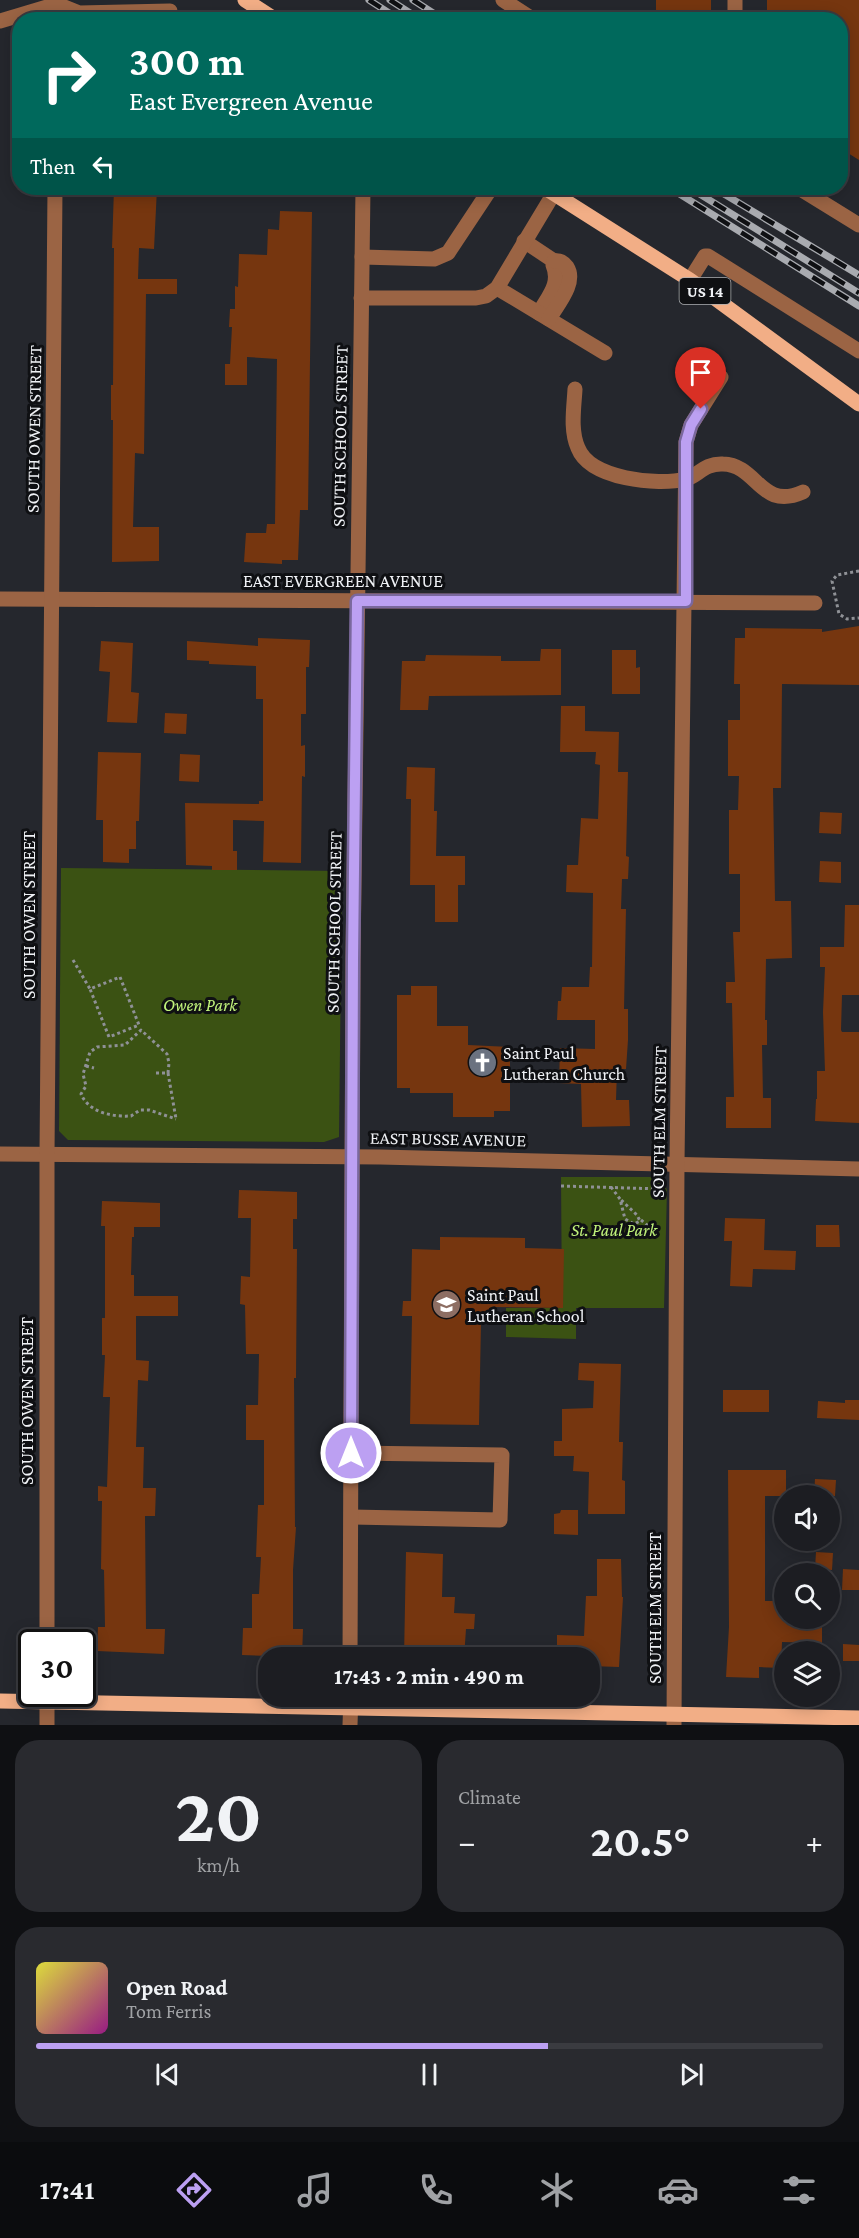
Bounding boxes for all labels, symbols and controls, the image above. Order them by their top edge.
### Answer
icon: right [30,36,108,114]
text: 300 m [129,37,244,84]
text: East Evergreen Avenue [129,86,373,116]
icon: left [87,150,120,183]
text: Then [30,154,75,179]
road number: US 14 [680,278,730,304]
street label: SOUTH OWEN STREET [23,345,45,513]
street label: SOUTH SCHOOL STREET [328,345,352,527]
pin [675,347,726,409]
icon: arrive [684,356,717,389]
street label: EAST EVERGREEN AVENUE [243,571,443,591]
street label: SOUTH OWEN STREET [19,831,39,999]
street label: SOUTH SCHOOL STREET [322,831,346,1013]
park label: Owen Park [163,995,238,1015]
place label: Saint Paul Lutheran Church [503,1043,626,1084]
street label: SOUTH ELM STREET [648,1046,670,1198]
church icon: Saint Paul Lutheran Church [466,1047,498,1079]
street label: EAST BUSSE AVENUE [370,1128,526,1150]
park label: St. Paul Park [571,1220,658,1240]
place label: Saint Paul Lutheran School [467,1285,585,1326]
school or university icon: Saint Paul Lutheran School [430,1289,462,1321]
street label: SOUTH OWEN STREET [17,1317,37,1485]
position arrow [319,1421,383,1485]
map controls [774,1485,840,1707]
button: sound [774,1485,840,1551]
street label: SOUTH ELM STREET [645,1532,665,1684]
button: search [774,1563,840,1629]
speed limit sign: 30 [18,1629,96,1707]
button: layers [774,1641,840,1707]
text: 17:43 · 2 min · 490 m [334,1664,524,1689]
text: 20 [175,1771,262,1858]
text: Climate [458,1786,521,1808]
text: 20.5° [590,1816,691,1866]
text: − [458,1823,475,1860]
text: + [806,1823,823,1860]
text: km/h [197,1854,240,1876]
text: Open Road [126,1975,228,2000]
text: Tom Ferris [126,2000,211,2022]
icon: previous [151,2058,184,2091]
icon: pause [413,2058,446,2091]
icon: next [675,2058,708,2091]
icon: directions [173,2169,215,2211]
icon: music [294,2169,336,2211]
icon: phone [415,2169,457,2211]
icon: climate [536,2169,578,2211]
icon: car [657,2169,699,2211]
icon: filters [778,2169,820,2211]
text: 17:41 [39,2175,94,2205]

